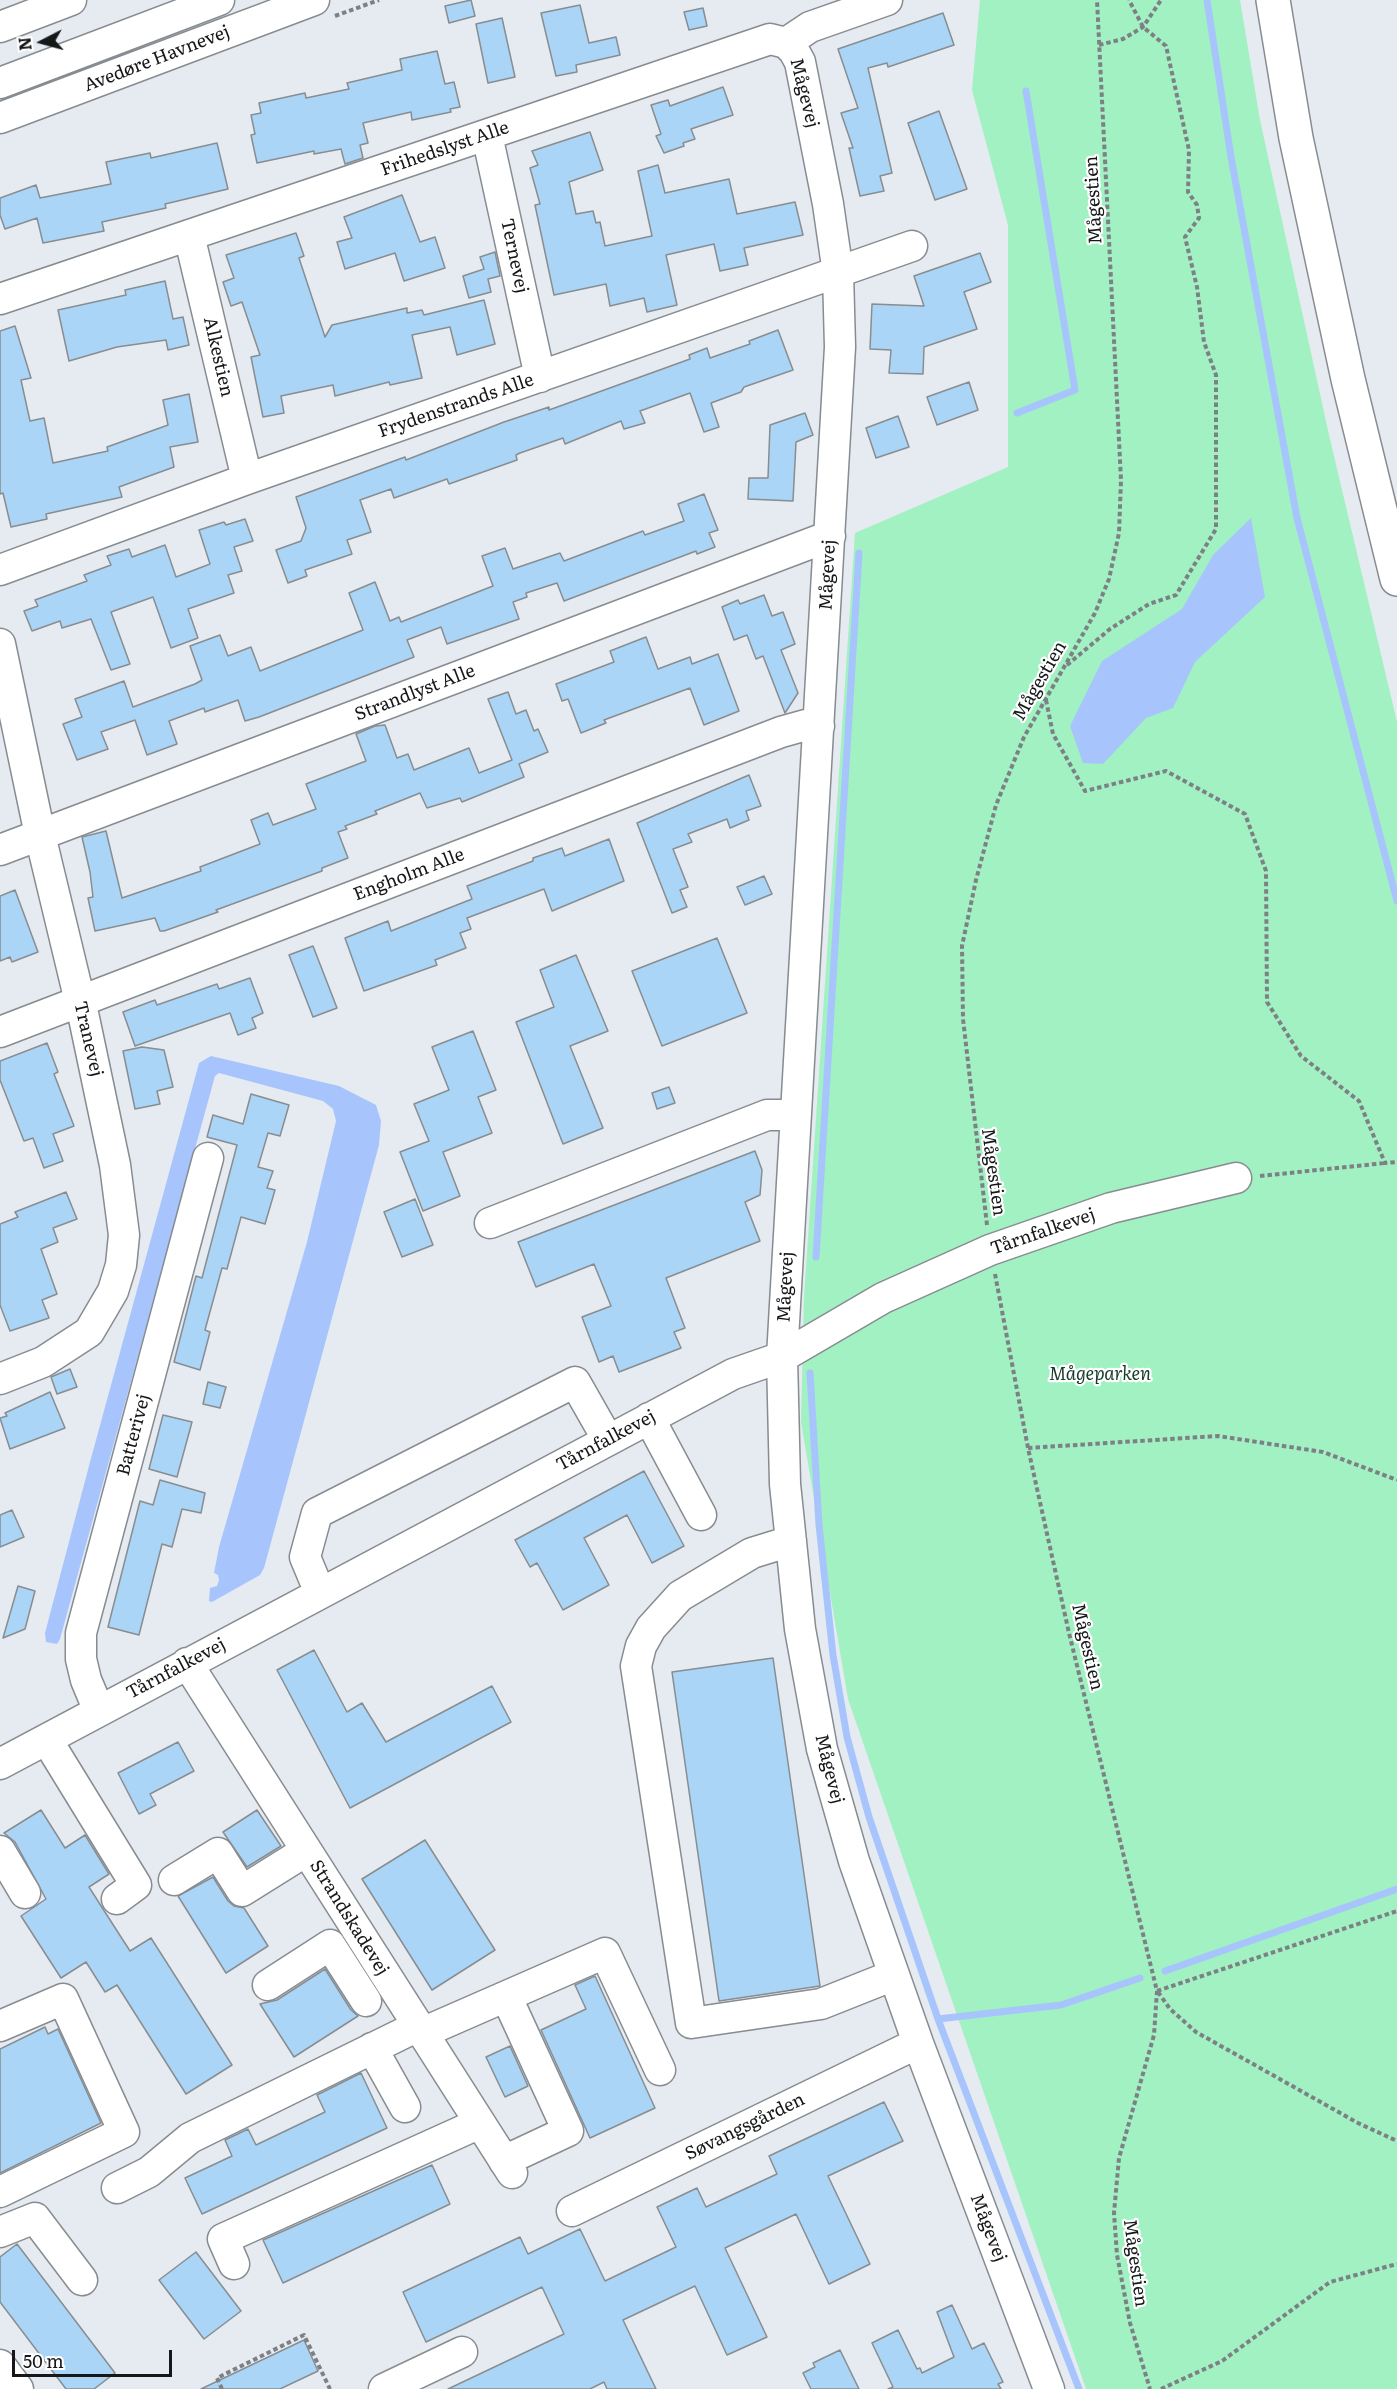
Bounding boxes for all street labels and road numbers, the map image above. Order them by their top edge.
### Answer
street label: Avedøre Havnevej [81,21,233,97]
street label: Mågevej [785,56,823,130]
street label: Frihedslyst Alle [378,117,512,181]
street label: Mågestien [1081,155,1107,245]
street label: Ternevej [496,217,532,295]
street label: Alkestien [198,315,238,399]
street label: Frydenstrands Alle [375,369,537,443]
street label: Mågevej [815,539,841,611]
street label: Mågestien [1009,637,1071,725]
street label: Strandlyst Alle [352,660,478,726]
street label: Engholm Alle [351,844,467,906]
street label: Tranevej [69,999,107,1079]
street label: Mågestien [976,1127,1010,1217]
street label: Tårnfalkevej [988,1204,1098,1260]
street label: Mågevej [773,1251,799,1323]
street label: Batterivej [113,1392,155,1478]
street label: Tårnfalkevej [553,1406,659,1476]
street label: Mågestien [1067,1601,1107,1693]
street label: Tårnfalkevej [123,1634,229,1704]
street label: Mågevej [810,1732,848,1806]
street label: Strandskadevej [305,1856,393,1980]
street label: Søvangsgården [682,2089,808,2165]
street label: Mågevej [965,2191,1011,2265]
street label: Mågestien [1118,2218,1152,2308]

